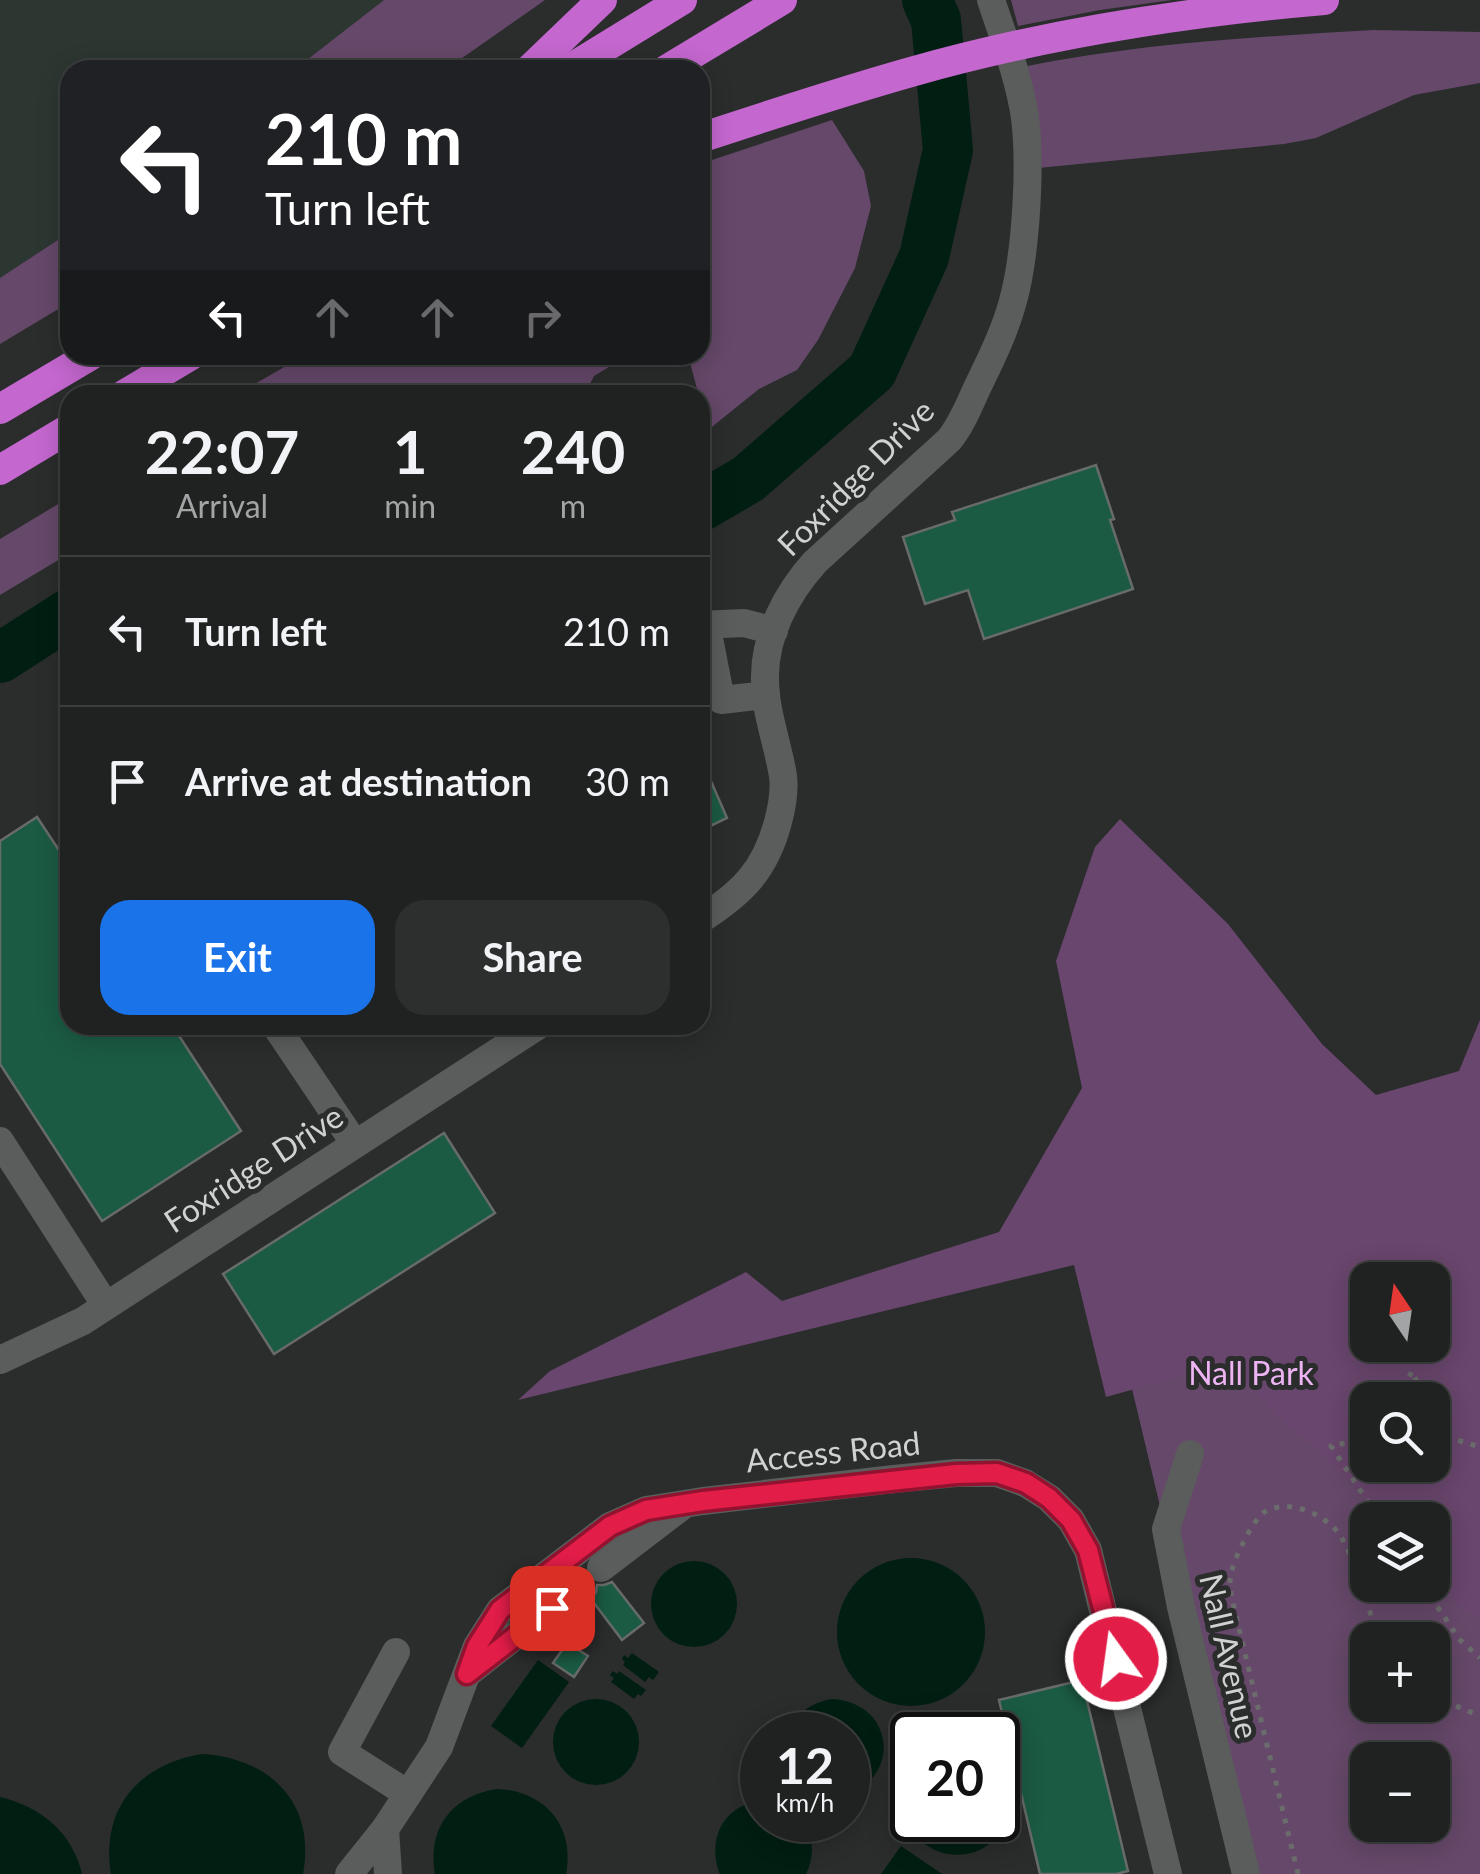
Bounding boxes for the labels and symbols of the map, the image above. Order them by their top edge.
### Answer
street label: Foxridge Drive [769,391,941,563]
street label: Foxridge Drive [156,1096,350,1240]
north arrow [1350,1262,1450,1362]
park label: Nall Park [1188,1353,1315,1392]
street label: Access Road [744,1422,922,1480]
pin [510,1566,595,1651]
street label: Nall Avenue [1192,1570,1268,1742]
position arrow [1064,1607,1168,1711]
speed limit sign: 20 [890,1712,1020,1842]

